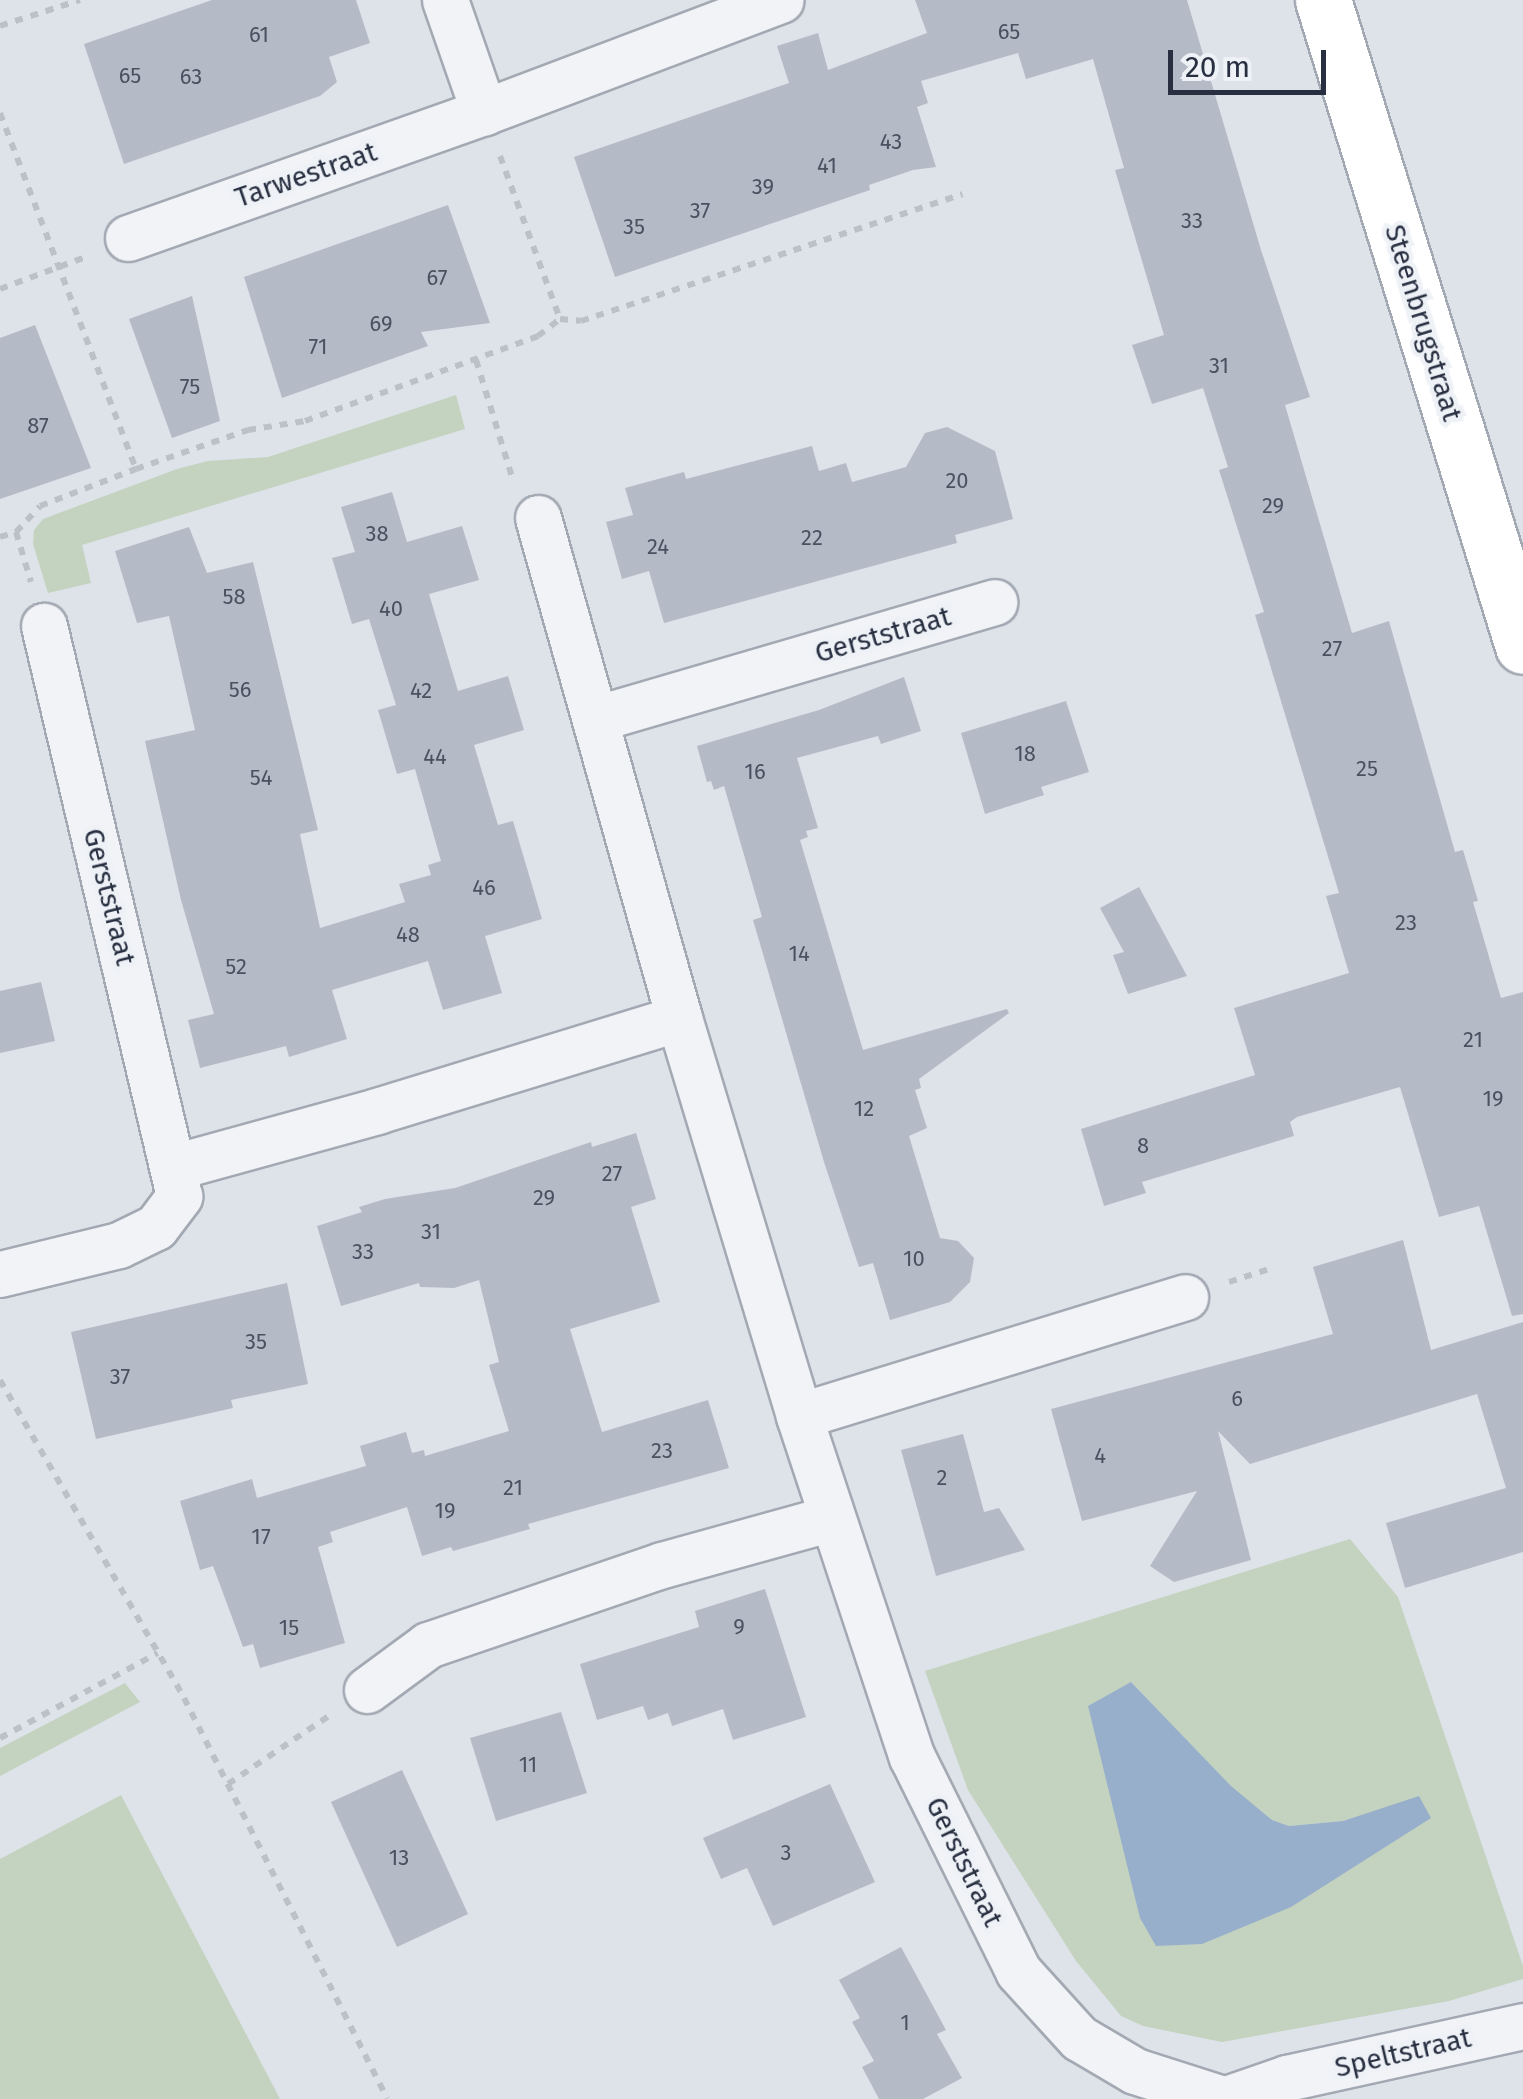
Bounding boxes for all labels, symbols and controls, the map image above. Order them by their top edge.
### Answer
house number: 65 [998,19,1020,45]
house number: 61 [249,22,269,48]
scale bar [1173,30,1330,92]
text: 20 m [1185,49,1250,85]
house number: 65 [119,63,141,89]
house number: 63 [180,64,202,90]
house number: 43 [880,129,902,155]
street label: Tarwestraat [231,135,381,215]
house number: 41 [817,153,837,179]
house number: 39 [752,174,774,200]
house number: 37 [690,198,710,224]
house number: 33 [1181,208,1203,234]
house number: 35 [623,214,645,240]
street label: Steenbrugstraat [1377,221,1469,425]
house number: 67 [427,265,447,291]
house number: 69 [370,311,392,337]
house number: 71 [309,334,327,360]
house number: 31 [1209,353,1229,379]
house number: 75 [180,374,200,400]
house number: 87 [27,413,49,439]
house number: 20 [945,468,969,494]
house number: 29 [1262,493,1284,519]
house number: 38 [365,521,389,547]
house number: 22 [801,525,823,551]
house number: 24 [647,534,669,560]
house number: 58 [222,584,246,610]
house number: 40 [379,596,403,622]
street label: Gerststraat [811,600,955,670]
house number: 27 [1322,636,1342,662]
house number: 56 [229,677,251,703]
house number: 42 [410,678,432,704]
house number: 18 [1014,741,1036,767]
house number: 44 [423,744,447,770]
house number: 25 [1356,756,1378,782]
house number: 16 [744,759,766,785]
house number: 54 [250,765,272,791]
street label: Gerststraat [76,825,142,969]
house number: 46 [472,875,496,901]
house number: 23 [1395,910,1417,936]
house number: 48 [396,922,420,948]
house number: 14 [788,941,810,967]
house number: 52 [225,954,247,980]
house number: 21 [1463,1027,1483,1053]
house number: 19 [1482,1086,1504,1112]
house number: 12 [854,1096,874,1122]
house number: 8 [1137,1133,1149,1159]
house number: 27 [602,1161,622,1187]
house number: 29 [533,1185,555,1211]
house number: 31 [421,1219,441,1245]
house number: 33 [352,1239,374,1265]
house number: 10 [903,1246,925,1272]
house number: 35 [245,1329,267,1355]
house number: 37 [110,1364,130,1390]
house number: 6 [1231,1386,1243,1412]
house number: 23 [651,1438,673,1464]
house number: 4 [1094,1443,1106,1469]
house number: 2 [937,1465,947,1491]
house number: 21 [503,1475,523,1501]
house number: 19 [434,1498,456,1524]
house number: 17 [251,1524,271,1550]
house number: 9 [733,1614,745,1640]
house number: 15 [279,1615,299,1641]
house number: 11 [519,1752,537,1778]
street label: Gerststraat [918,1792,1010,1932]
house number: 3 [781,1840,791,1866]
house number: 13 [389,1845,409,1871]
house number: 1 [900,2010,910,2036]
street label: Speltstraat [1332,2021,1474,2085]

